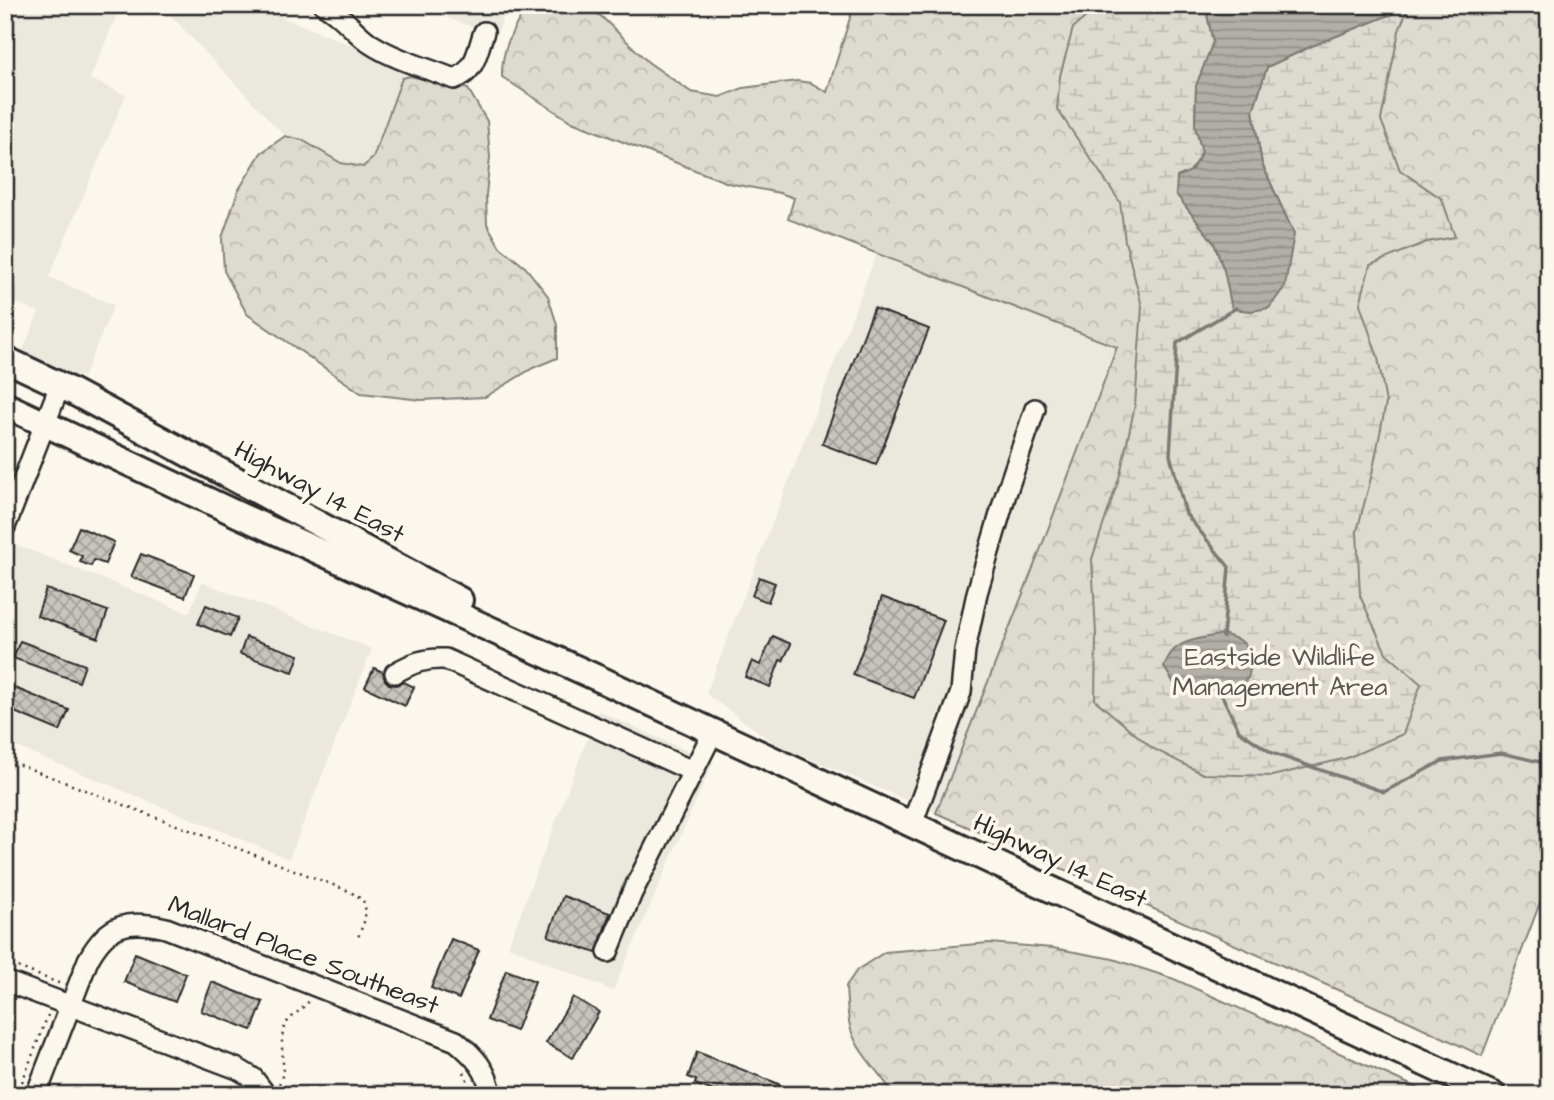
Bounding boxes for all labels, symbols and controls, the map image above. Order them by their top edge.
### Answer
street label: Highway 14 East [227,432,412,554]
park label: Eastside Wildlife Management Area [1173,639,1387,707]
street label: Highway 14 East [967,805,1154,919]
street label: Mallard Place Southeast [163,887,445,1023]

